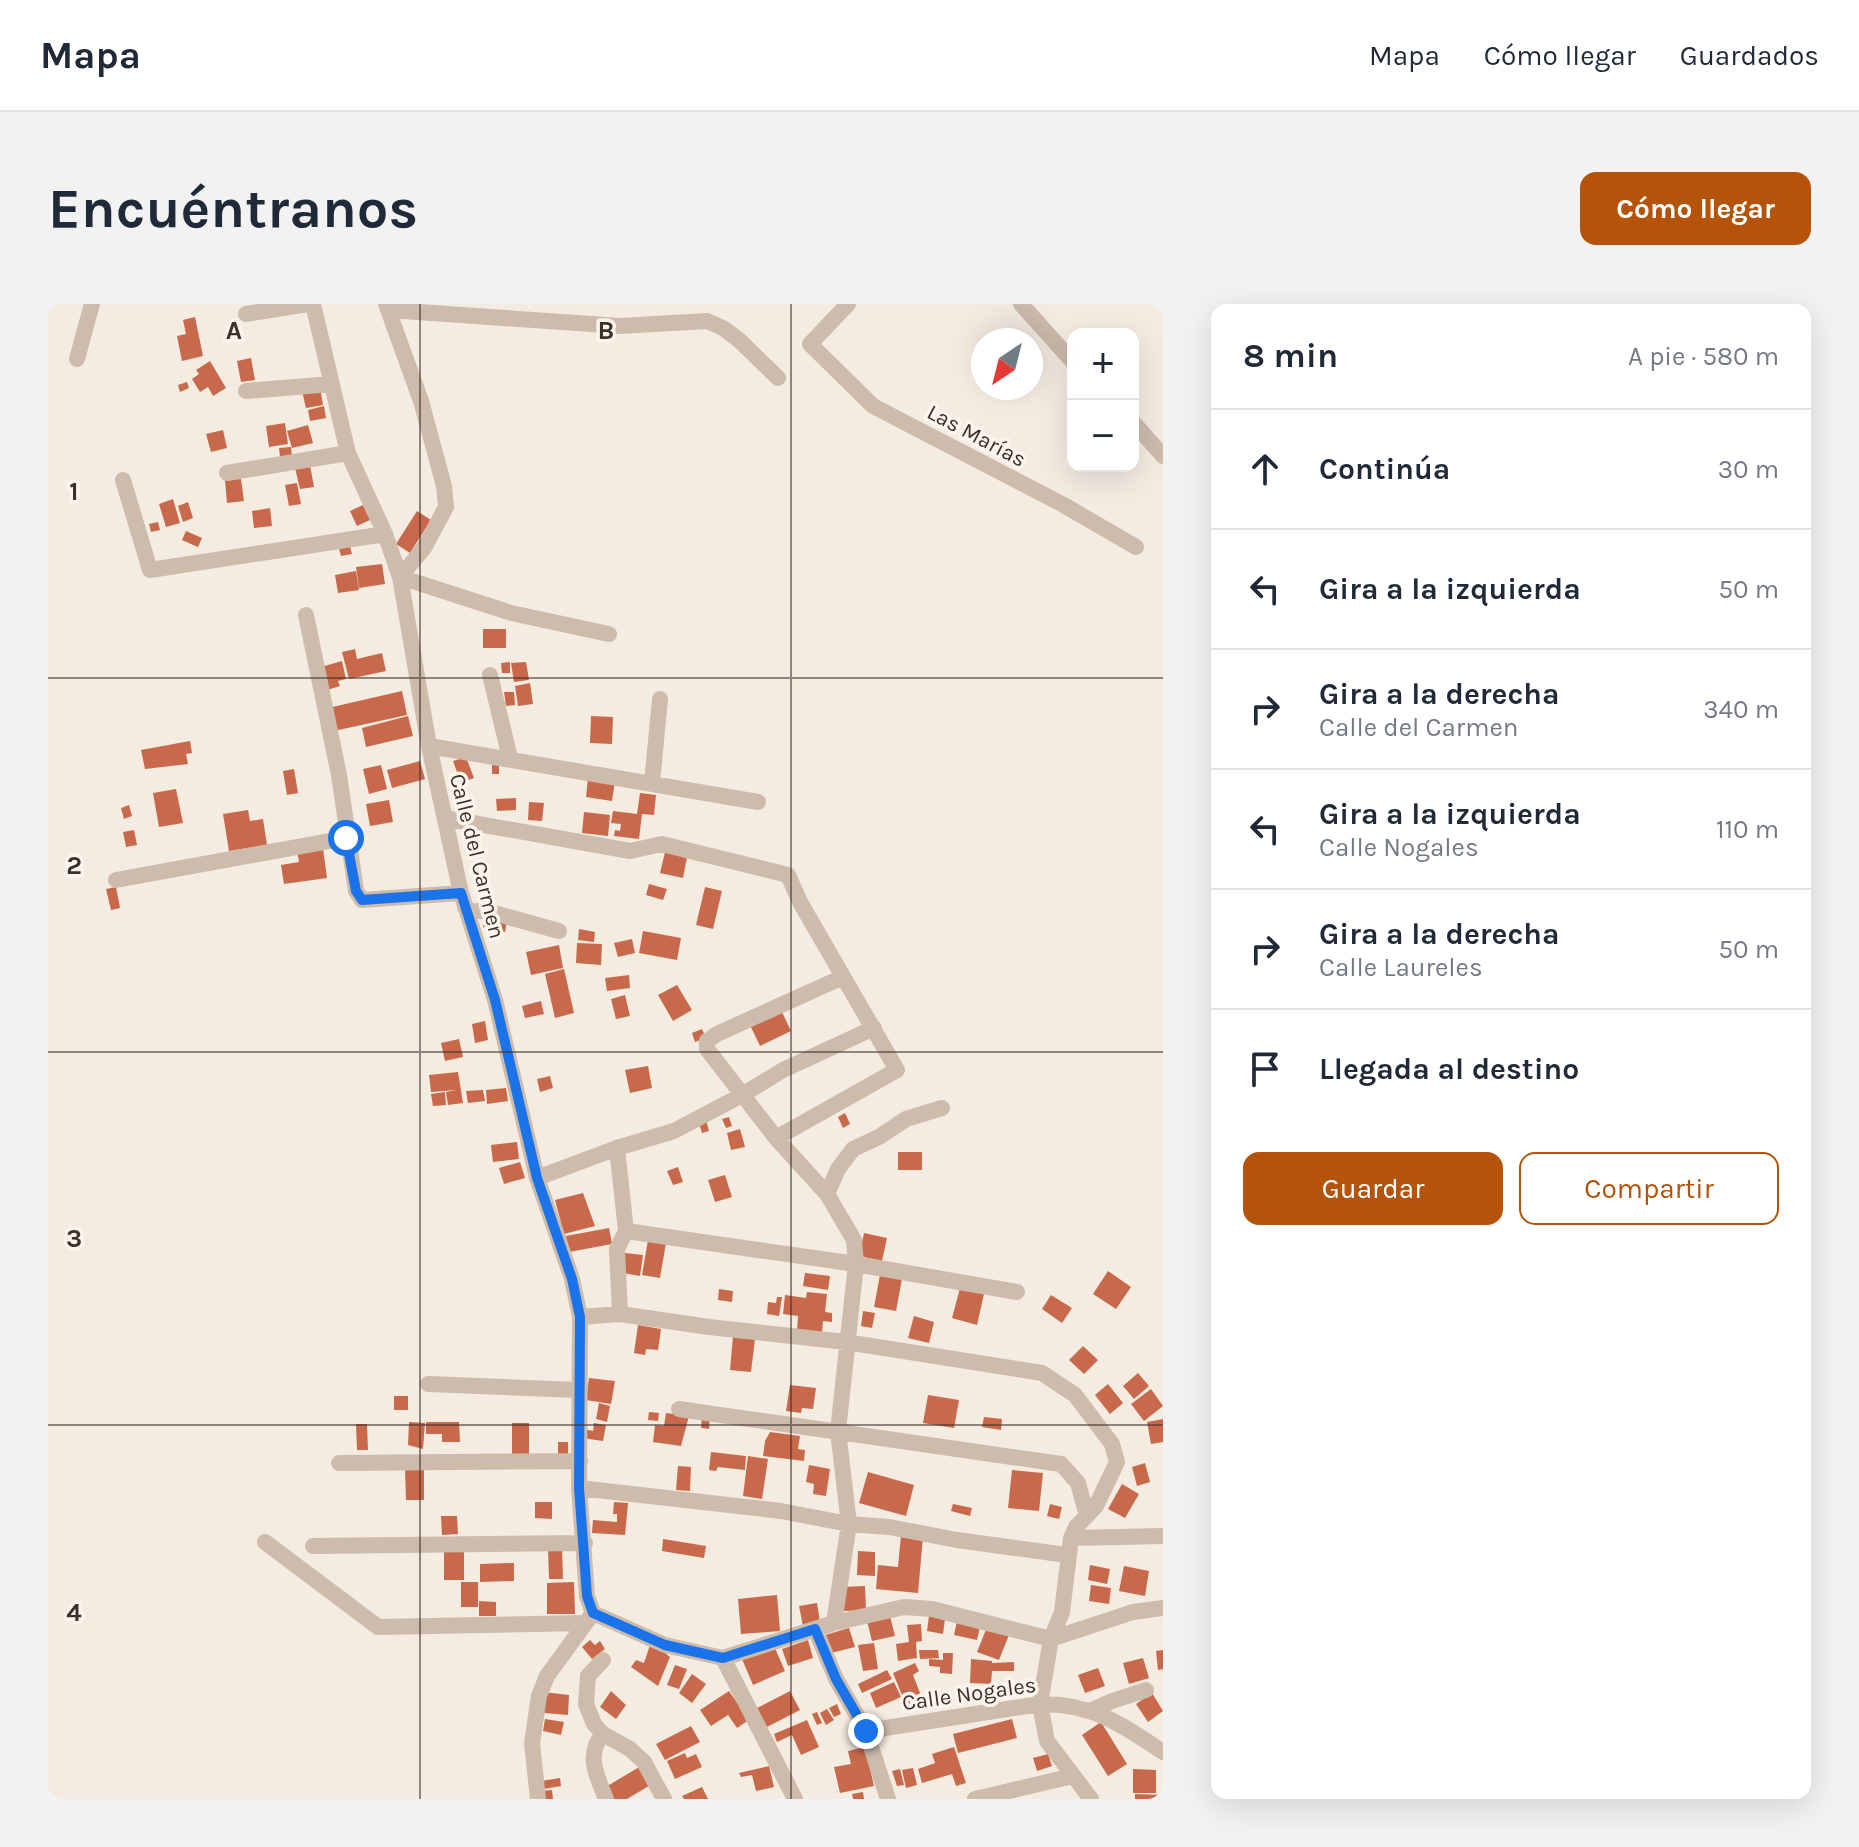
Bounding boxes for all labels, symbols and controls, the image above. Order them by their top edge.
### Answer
text: Mapa [40,33,141,78]
text: Mapa [1369,39,1440,72]
text: Cómo llegar [1484,39,1636,72]
text: Guardados [1680,39,1819,72]
button: Cómo llegar [1580,172,1811,245]
text: Encuéntranos [48,176,418,241]
text: A [226,315,242,346]
text: B [598,315,614,346]
north arrow [971,328,1043,400]
map controls [1067,328,1139,472]
button: + [1067,328,1139,400]
text: 8 min [1243,336,1338,376]
text: A pie · 580 m [1628,341,1779,372]
street label: Las Marías [923,399,1030,473]
button: − [1067,400,1139,472]
icon: ahead [1243,447,1287,491]
text: Continúa [1319,451,1450,487]
text: 30 m [1718,454,1779,485]
text: 1 [69,476,79,507]
icon: left [1243,567,1287,611]
text: Gira a la izquierda [1319,571,1581,607]
text: 50 m [1718,574,1779,605]
text: Gira a la derecha [1319,676,1560,712]
icon: right [1243,687,1287,731]
text: 340 m [1703,694,1779,725]
text: Calle del Carmen [1319,712,1519,743]
street label: Calle del Carmen [444,771,510,941]
text: Gira a la izquierda [1319,796,1581,832]
icon: left [1243,807,1287,851]
text: 110 m [1716,814,1779,845]
route start [328,820,364,856]
text: Calle Nogales [1319,832,1479,863]
text: 2 [66,850,82,881]
text: Gira a la derecha [1319,916,1560,952]
icon: right [1243,927,1287,971]
text: 50 m [1718,934,1779,965]
text: Calle Laureles [1319,952,1483,983]
icon: arrive [1243,1047,1287,1091]
text: Llegada al destino [1319,1051,1579,1087]
button: Guardar [1243,1152,1503,1225]
button: Compartir [1519,1152,1779,1225]
text: 3 [66,1223,82,1254]
text: 4 [66,1597,82,1628]
street label: Calle Nogales [900,1672,1038,1716]
route end [848,1713,884,1749]

